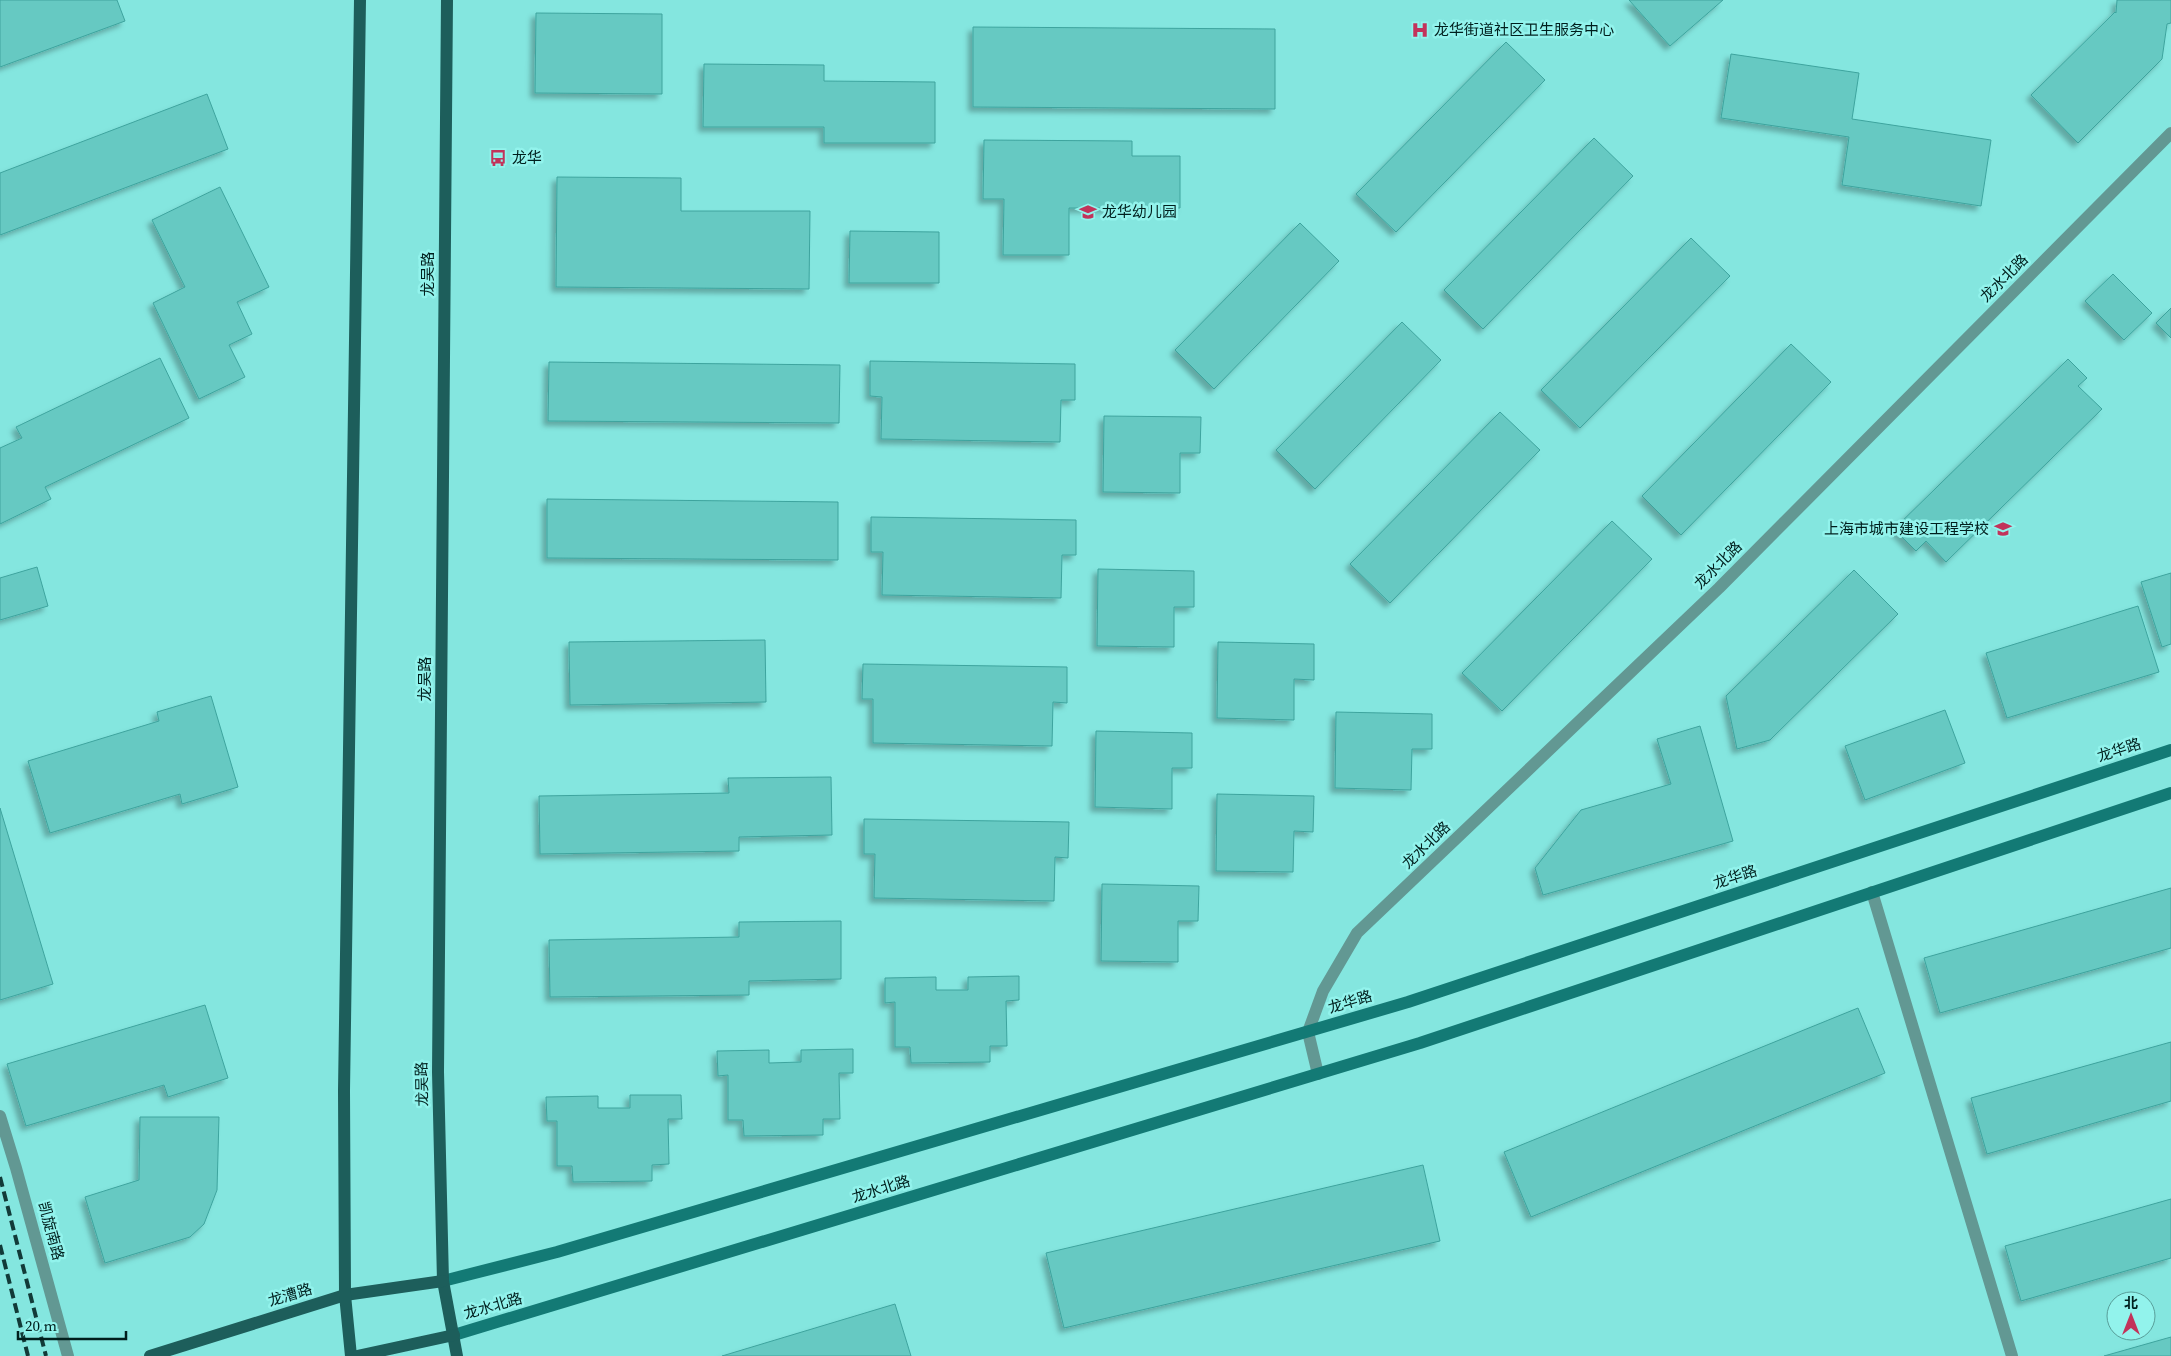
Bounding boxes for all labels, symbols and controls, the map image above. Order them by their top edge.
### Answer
place label: 龙华街道社区卫生服务中心 [1434,19,1614,40]
hospital icon: 龙华街道社区卫生服务中心 [1410,20,1430,40]
place label: 龙华 [512,147,542,168]
bus stop icon: 龙华 [488,148,508,168]
place label: 龙华幼儿园 [1102,201,1177,222]
school or university icon: 龙华幼儿园 [1078,202,1098,222]
street label: 龙水北路 [1975,249,2032,306]
street label: 龙吴路 [417,251,438,297]
place label: 上海市城市建设工程学校 [1824,518,1989,539]
school or university icon: 上海市城市建设工程学校 [1993,519,2013,539]
street label: 龙水北路 [1689,536,1746,593]
street label: 龙吴路 [414,656,435,702]
street label: 龙华路 [2094,733,2143,766]
street label: 龙水北路 [1397,816,1455,873]
street label: 龙华路 [1710,860,1759,893]
street label: 龙华路 [1325,985,1374,1018]
street label: 龙吴路 [411,1061,432,1107]
street label: 龙水北路 [849,1170,913,1207]
street label: 凯旋南路 [34,1199,69,1263]
street label: 龙漕路 [265,1278,314,1311]
street label: 龙水北路 [461,1287,525,1324]
north arrow [2106,1291,2156,1341]
text: 北 [2124,1293,2138,1313]
scale bar [18,1308,125,1340]
text: 20 m [25,1315,57,1336]

